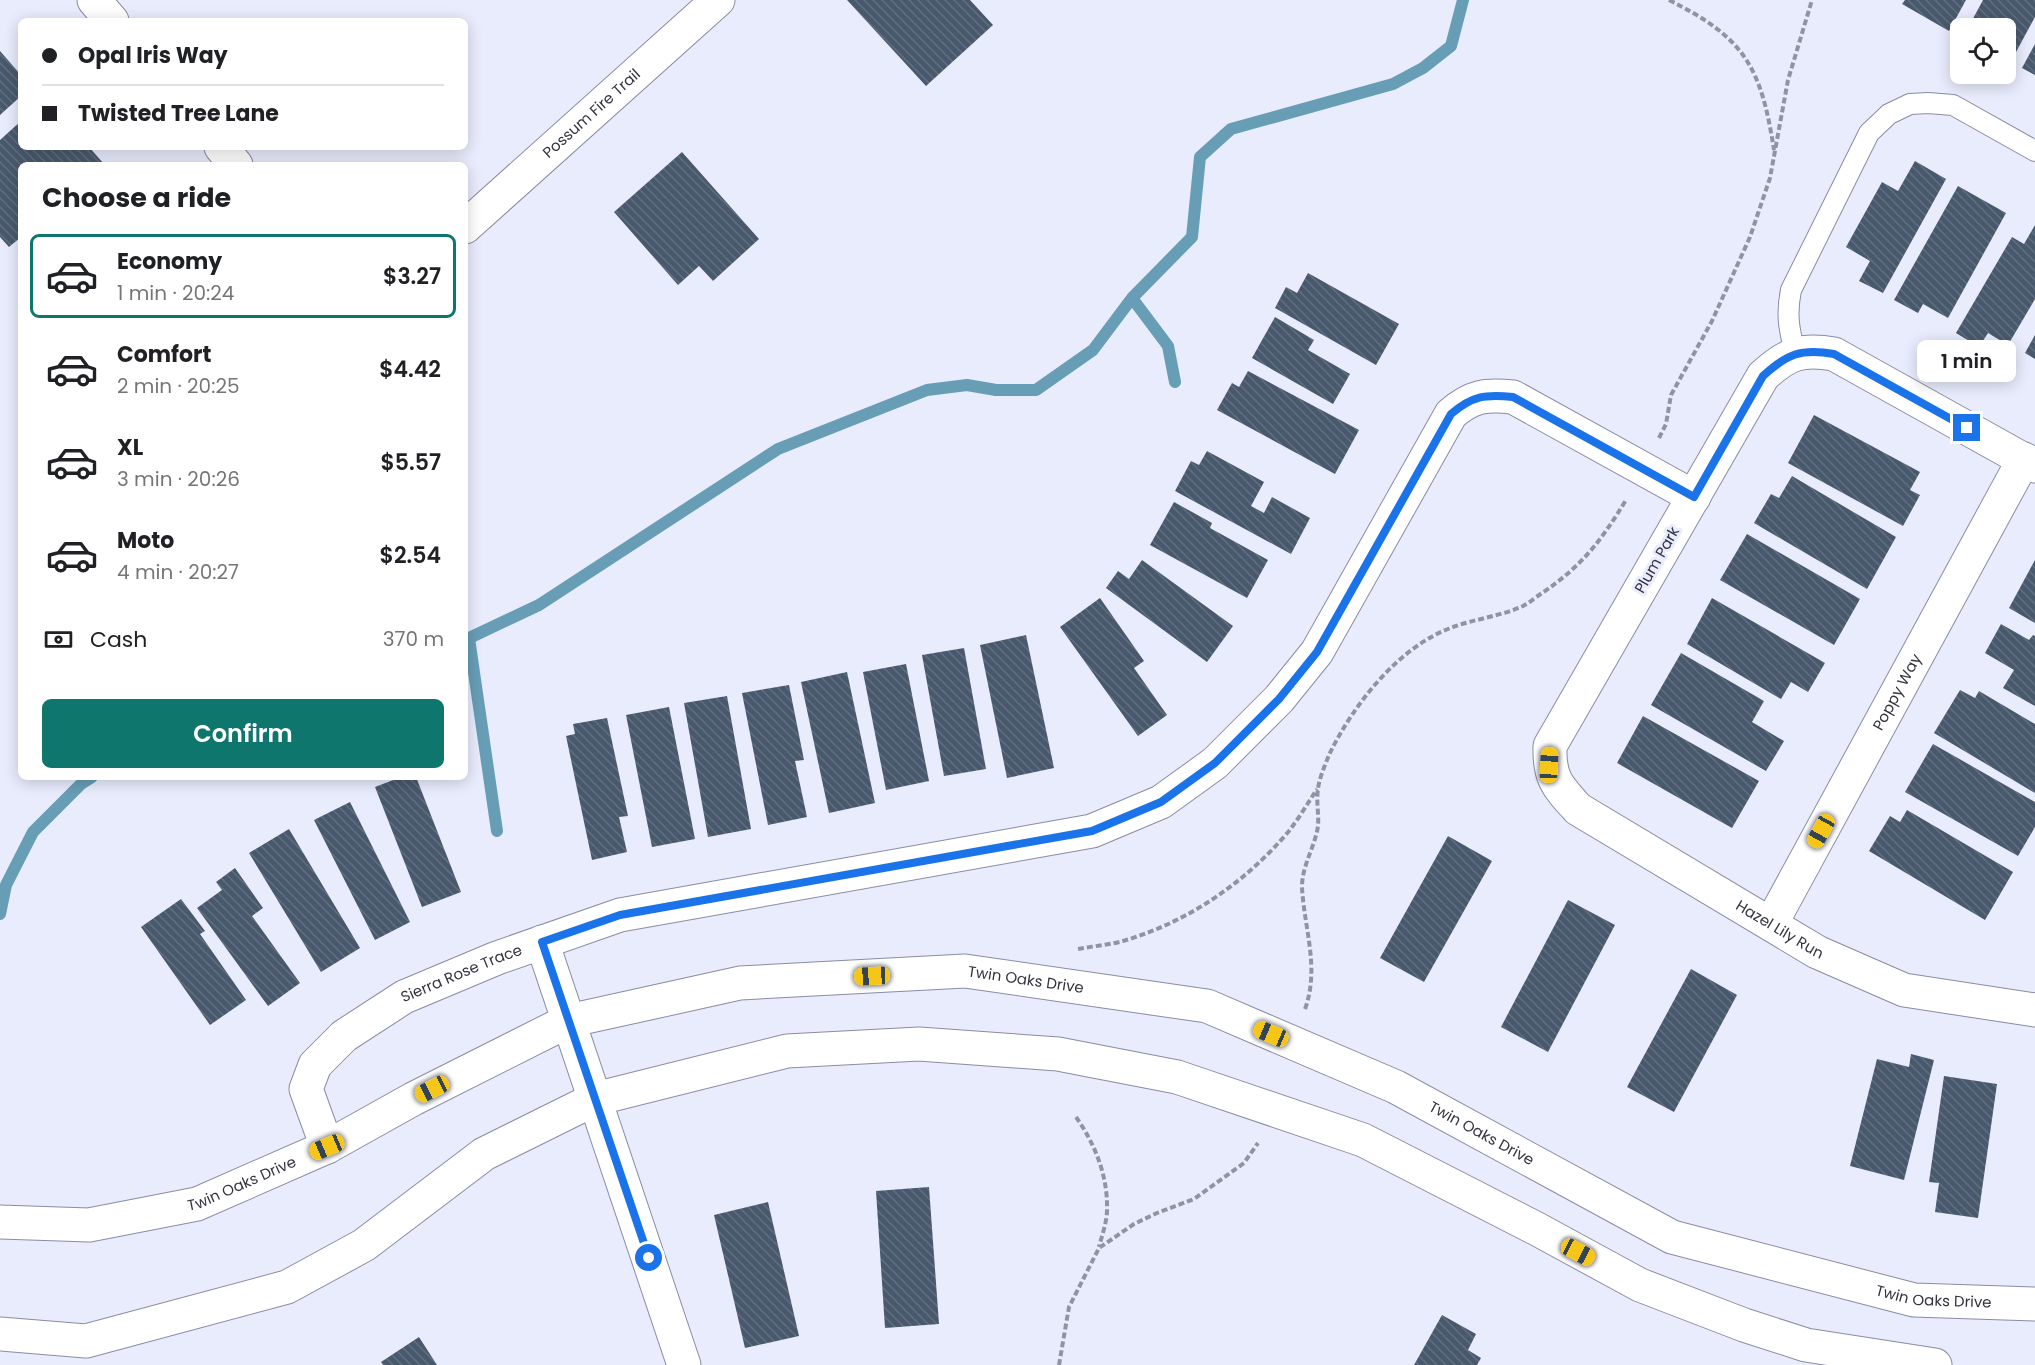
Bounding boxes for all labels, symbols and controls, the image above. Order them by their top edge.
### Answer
map controls [1950,18,2016,84]
button: locate [1950,18,2016,84]
text: Opal Iris Way [78,40,228,71]
street label: Possum Fire Trail [538,64,645,163]
text: Twisted Tree Lane [78,98,279,129]
text: Choose a ride [42,179,231,216]
text: Economy [117,246,222,277]
icon: car [45,249,99,303]
text: $3.27 [383,261,441,292]
text: 1 min · 20:24 [117,279,234,307]
text: Comfort [117,339,211,370]
callout: 1 min [1918,341,2016,383]
icon: car [45,342,99,396]
text: 1 min [1941,347,1992,375]
text: $4.42 [379,354,441,385]
text: 2 min · 20:25 [117,372,239,400]
route end [1953,414,1980,441]
text: XL [117,432,143,463]
icon: car [45,435,99,489]
text: $5.57 [380,447,441,478]
text: 3 min · 20:26 [117,465,240,493]
street label: Plum Park [1629,522,1684,597]
text: Moto [117,525,174,556]
icon: car [45,528,99,582]
text: $2.54 [380,540,441,571]
text: 4 min · 20:27 [117,558,239,586]
icon: cash [42,623,75,656]
text: Cash [90,624,147,655]
text: 370 m [383,625,444,653]
street label: Poppy Way [1867,649,1926,734]
button: Confirm [42,699,444,768]
car [1539,747,1559,783]
car [1804,811,1838,851]
street label: Hazel Lily Run [1732,895,1827,964]
street label: Sierra Rose Trace [397,939,525,1007]
street label: Twin Oaks Drive [967,961,1085,998]
car [854,966,890,986]
car [1251,1019,1291,1049]
car [412,1073,452,1105]
street label: Twin Oaks Drive [1425,1096,1538,1170]
car [307,1132,347,1162]
street label: Twin Oaks Drive [186,1151,299,1216]
car [1558,1236,1598,1268]
route start [635,1244,662,1271]
street label: Twin Oaks Drive [1873,1279,1992,1313]

